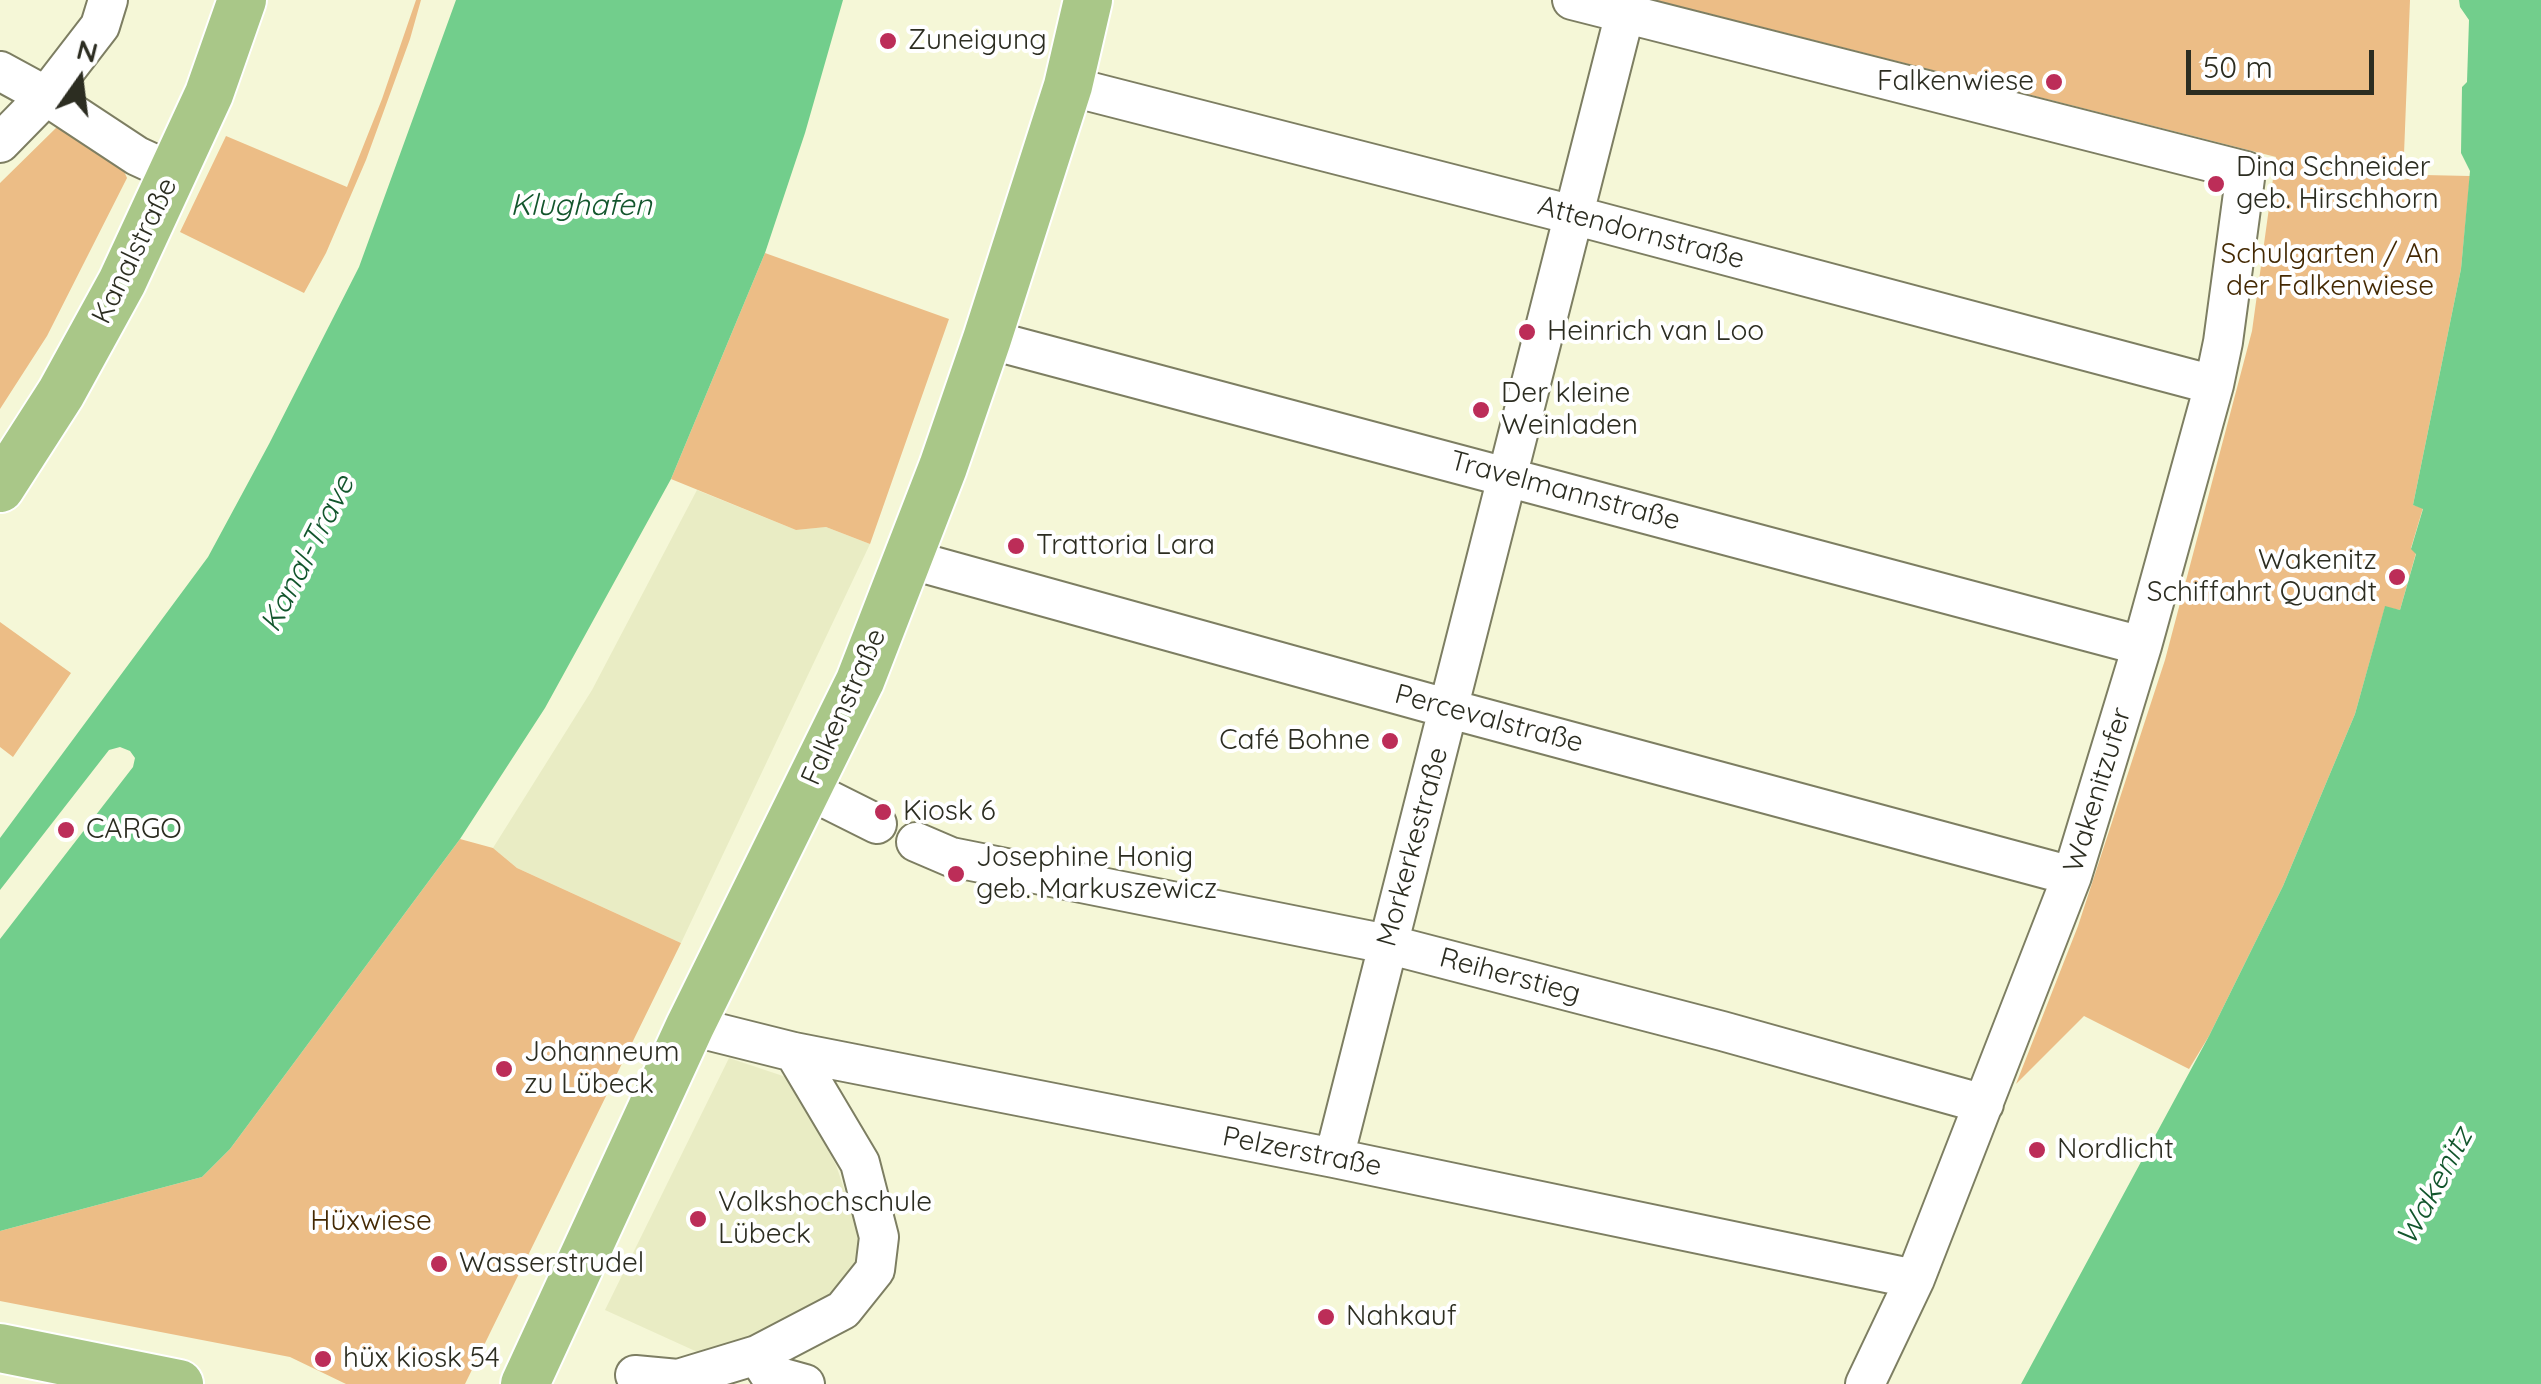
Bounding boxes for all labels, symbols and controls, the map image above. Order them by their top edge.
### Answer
place label: Zuneigung [908,24,1047,58]
north arrow [30,30,130,130]
marker: Zuneigung [877,30,899,52]
scale bar [2191,30,2378,92]
text: N [73,31,102,70]
text: 50 m [2203,48,2273,86]
place label: Falkenwiese [1877,65,2034,99]
marker: Falkenwiese [2043,71,2065,93]
place label: Dina Schneider geb. Hirschhorn [2236,151,2439,217]
street label: Kanalstraße [85,173,185,329]
marker: Dina Schneider geb. Hirschhorn [2205,173,2227,195]
water label: Klughafen [510,188,652,224]
street label: Attendornstraße [1534,189,1748,277]
park label: Schulgarten / An der Falkenwiese [2221,238,2439,304]
place label: Heinrich van Loo [1547,315,1764,349]
marker: Heinrich van Loo [1516,321,1538,343]
place label: Der kleine Weinladen [1501,377,1638,443]
marker: Der kleine Weinladen [1470,399,1492,421]
street label: Travelmannstraße [1446,444,1684,538]
water label: Kanal-Trave [253,470,363,638]
place label: Trattoria Lara [1036,529,1215,563]
marker: Trattoria Lara [1005,535,1027,557]
place label: Wakenitz Schiffahrt Quandt [2147,544,2377,610]
marker: Wakenitz Schiffahrt Quandt [2386,566,2408,588]
street label: Falkenstraße [795,623,893,791]
street label: Percevalstraße [1391,678,1587,760]
street label: Wakenitzufer [2057,704,2139,876]
place label: Café Bohne [1219,724,1370,758]
marker: Café Bohne [1379,730,1401,752]
street label: Morkerkestraße [1370,744,1456,950]
place label: Kiosk 6 [903,795,996,829]
marker: Kiosk 6 [872,801,894,823]
place label: CARGO [86,813,182,847]
marker: CARGO [55,819,77,841]
place label: Josephine Honig geb. Markuszewicz [976,841,1217,907]
marker: Josephine Honig geb. Markuszewicz [945,863,967,885]
street label: Reiherstieg [1436,941,1584,1011]
place label: Johanneum zu Lübeck [524,1036,679,1102]
marker: Johanneum zu Lübeck [493,1058,515,1080]
street label: Pelzerstraße [1220,1120,1384,1184]
water label: Wakenitz [2389,1122,2481,1252]
place label: Nordlicht [2057,1133,2174,1167]
marker: Nordlicht [2026,1139,2048,1161]
place label: Volkshochschule Lübeck [718,1186,932,1252]
park label: Hüxwiese [310,1205,432,1239]
marker: Volkshochschule Lübeck [687,1208,709,1230]
place label: Wasserstrudel [459,1247,644,1281]
marker: Wasserstrudel [428,1253,450,1275]
place label: Nahkauf [1346,1300,1457,1334]
marker: Nahkauf [1315,1306,1337,1328]
place label: hüx kiosk 54 [343,1342,500,1376]
marker: hüx kiosk 54 [312,1348,334,1370]

